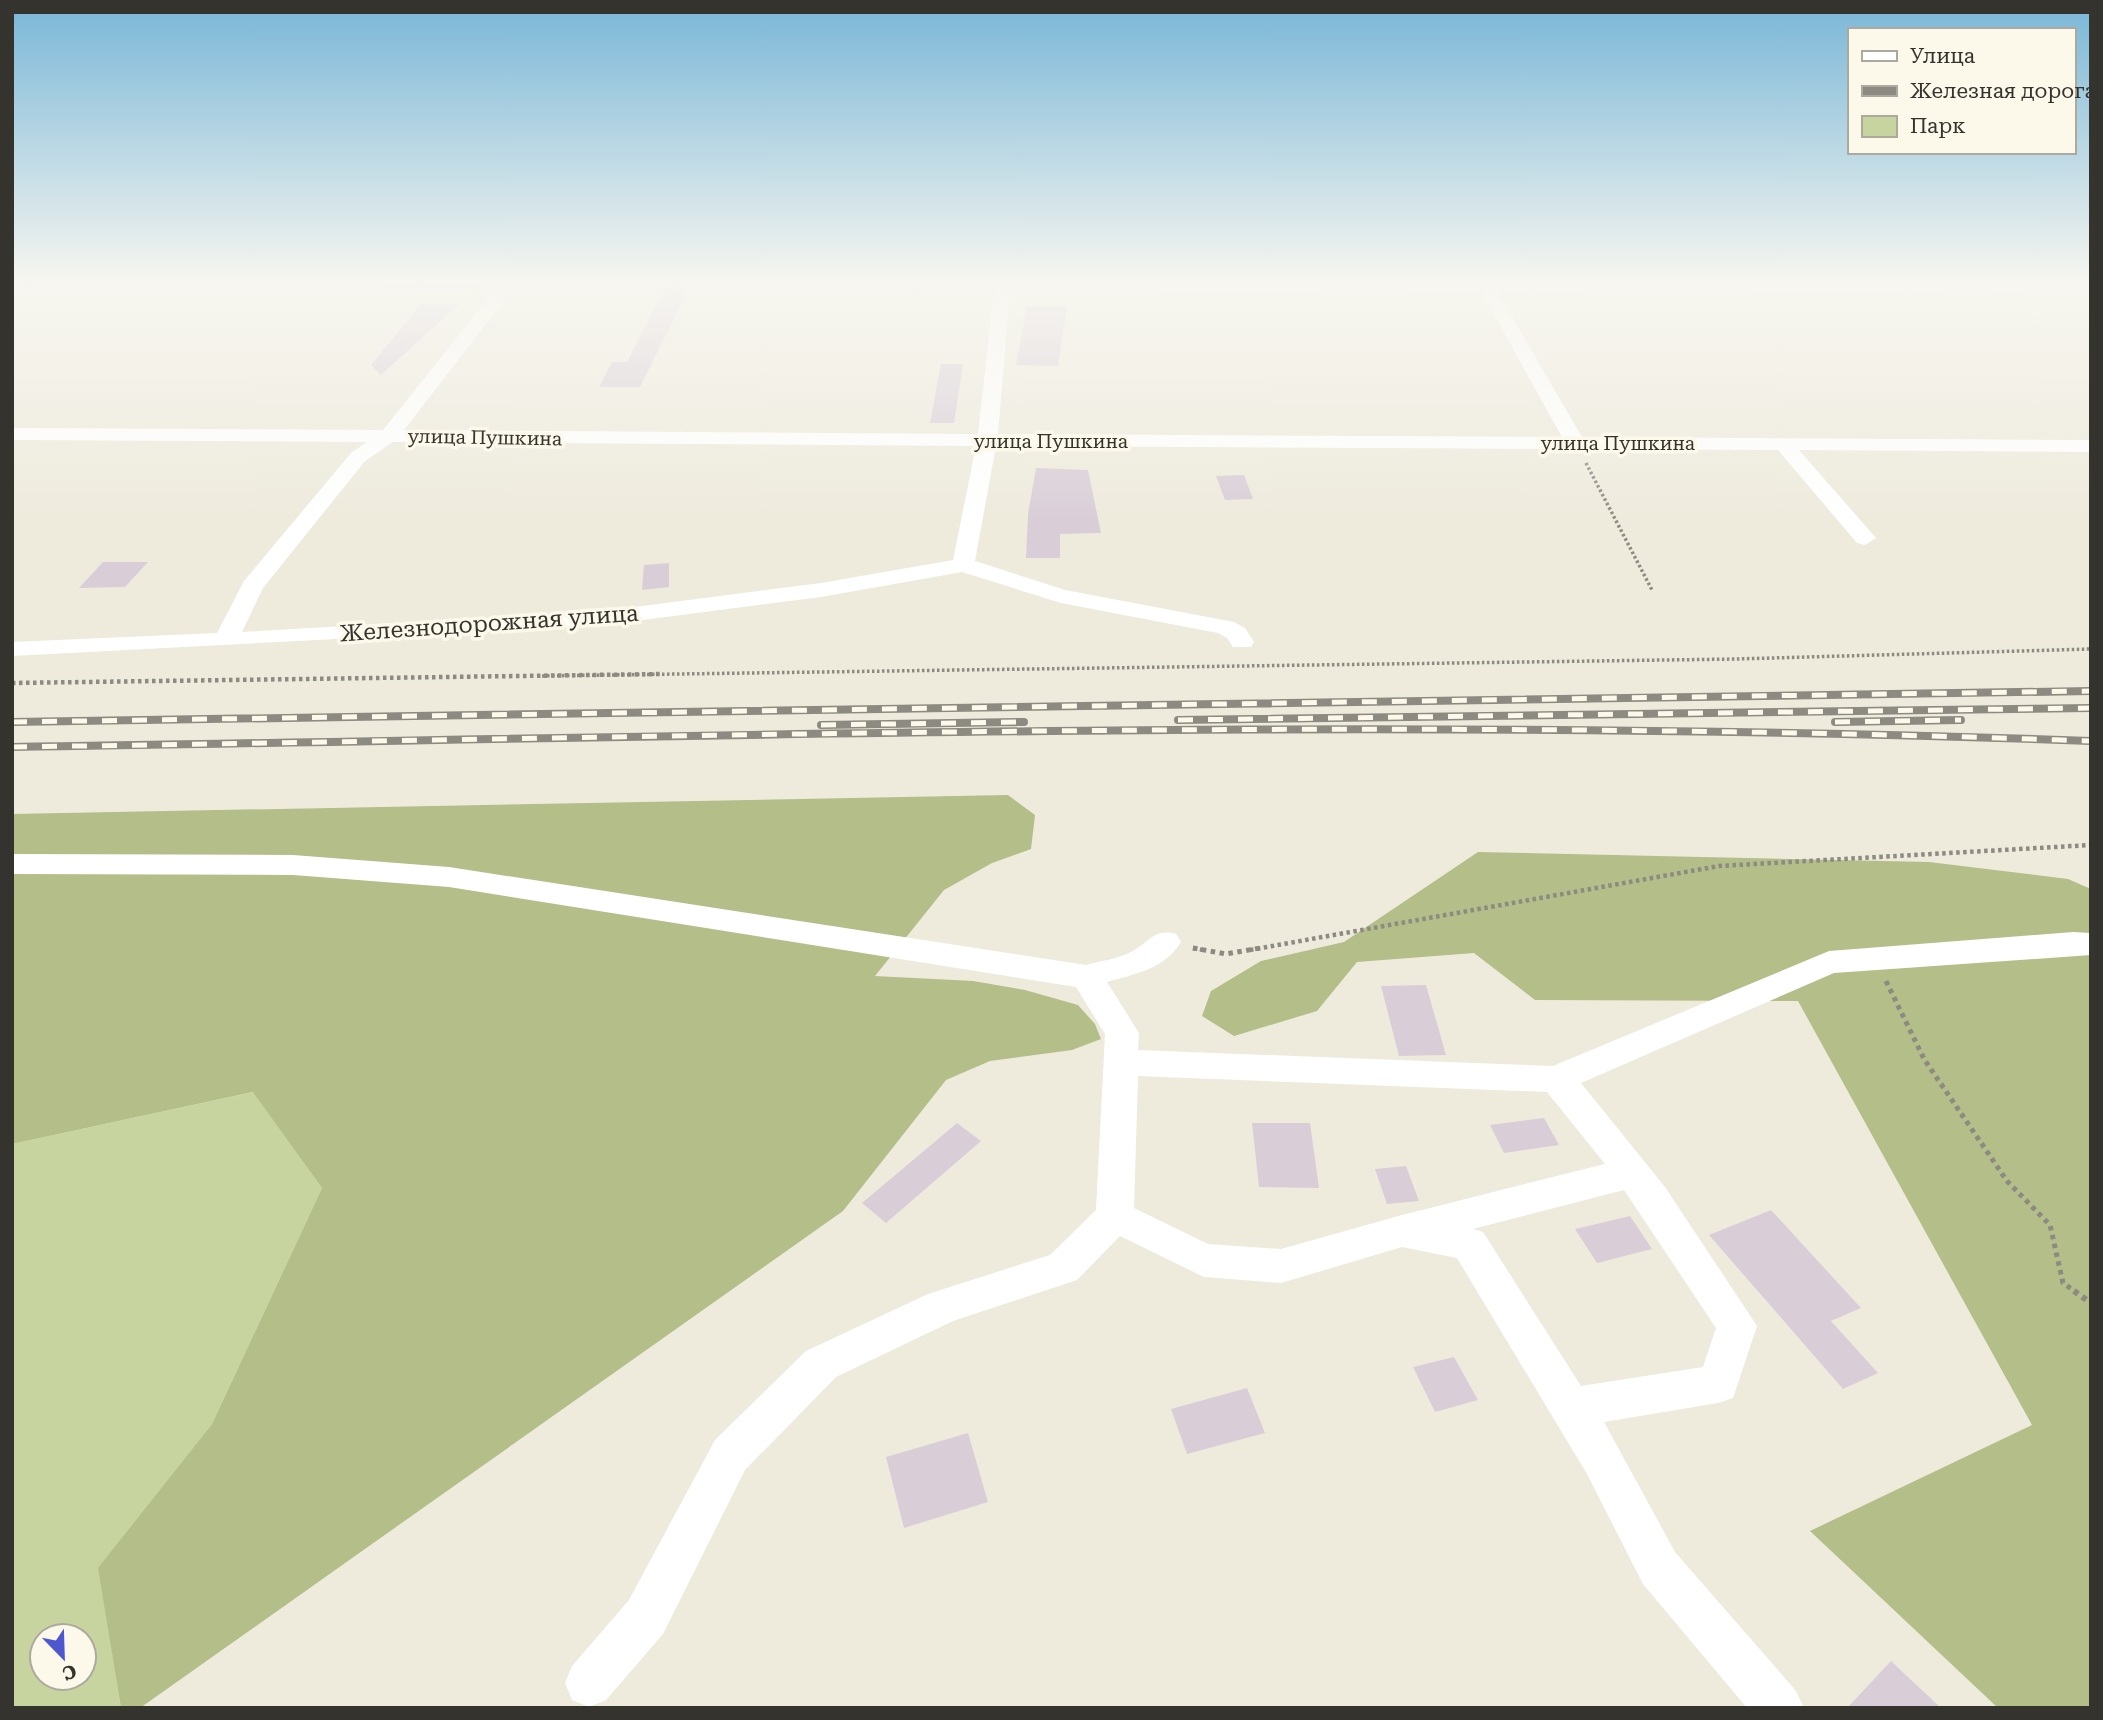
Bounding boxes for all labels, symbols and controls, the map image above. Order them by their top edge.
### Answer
legend [1848,28,2075,154]
text: Улица [1910,44,1976,68]
text: Железная дорога [1910,79,2096,103]
text: Парк [1910,114,1966,138]
street label: улица Пушкина [408,425,563,450]
street label: улица Пушкина [974,430,1129,453]
street label: улица Пушкина [1541,432,1696,455]
street label: Железнодорожная улица [339,600,640,647]
north arrow [28,1622,98,1692]
text: С [59,1659,80,1685]

